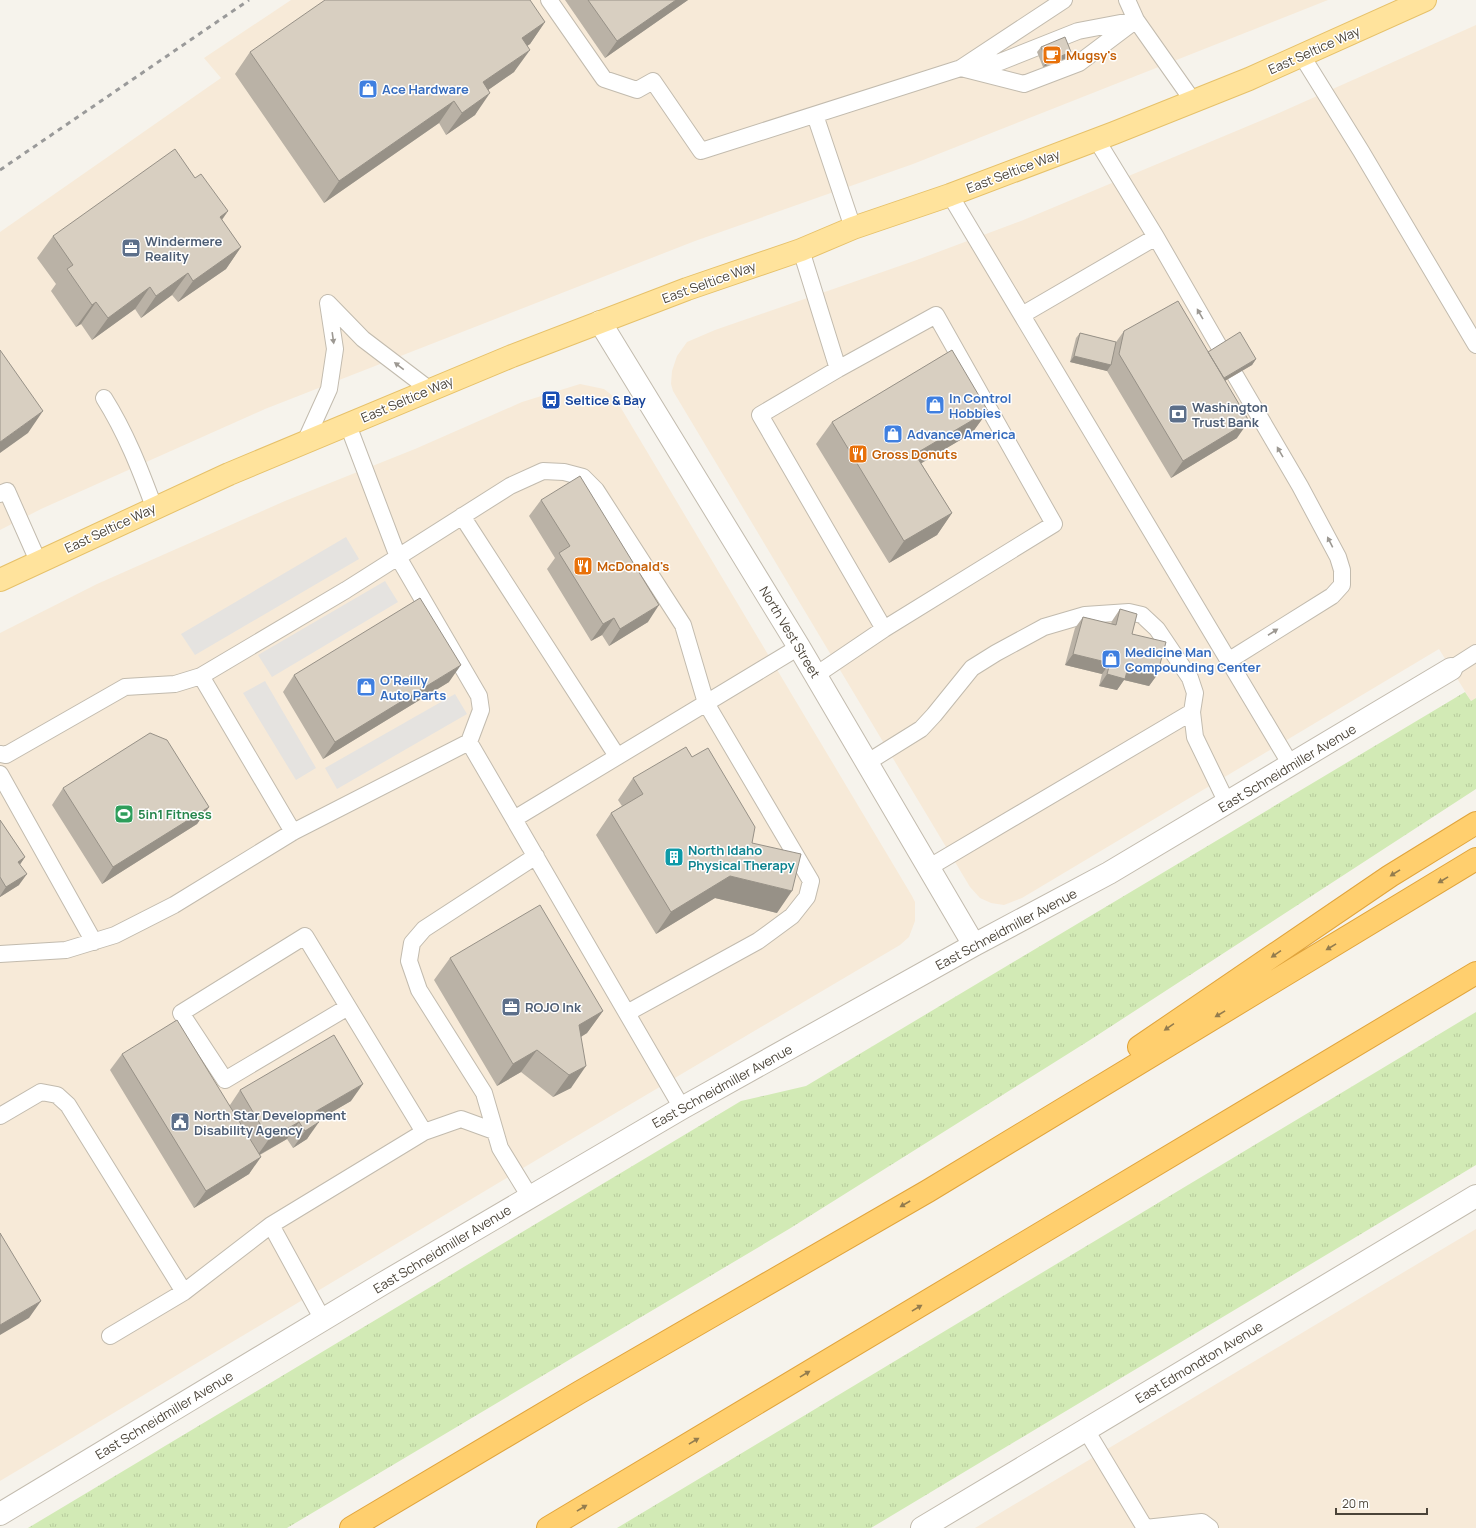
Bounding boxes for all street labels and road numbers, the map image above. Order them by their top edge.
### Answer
street label: East Seltice Way [1265,22,1363,78]
street label: East Seltice Way [964,145,1062,197]
street label: East Seltice Way [660,257,759,307]
street label: East Seltice Way [358,371,456,427]
street label: East Seltice Way [62,499,159,557]
street label: North Vest Street [755,583,825,681]
street label: East Schneidmiller Avenue [1215,719,1360,816]
street label: East Schneidmiller Avenue [932,884,1080,974]
street label: East Schneidmiller Avenue [649,1040,796,1132]
street label: East Schneidmiller Avenue [370,1200,515,1297]
street label: East Edmondton Avenue [1132,1317,1267,1407]
street label: East Schneidmiller Avenue [92,1366,237,1463]

